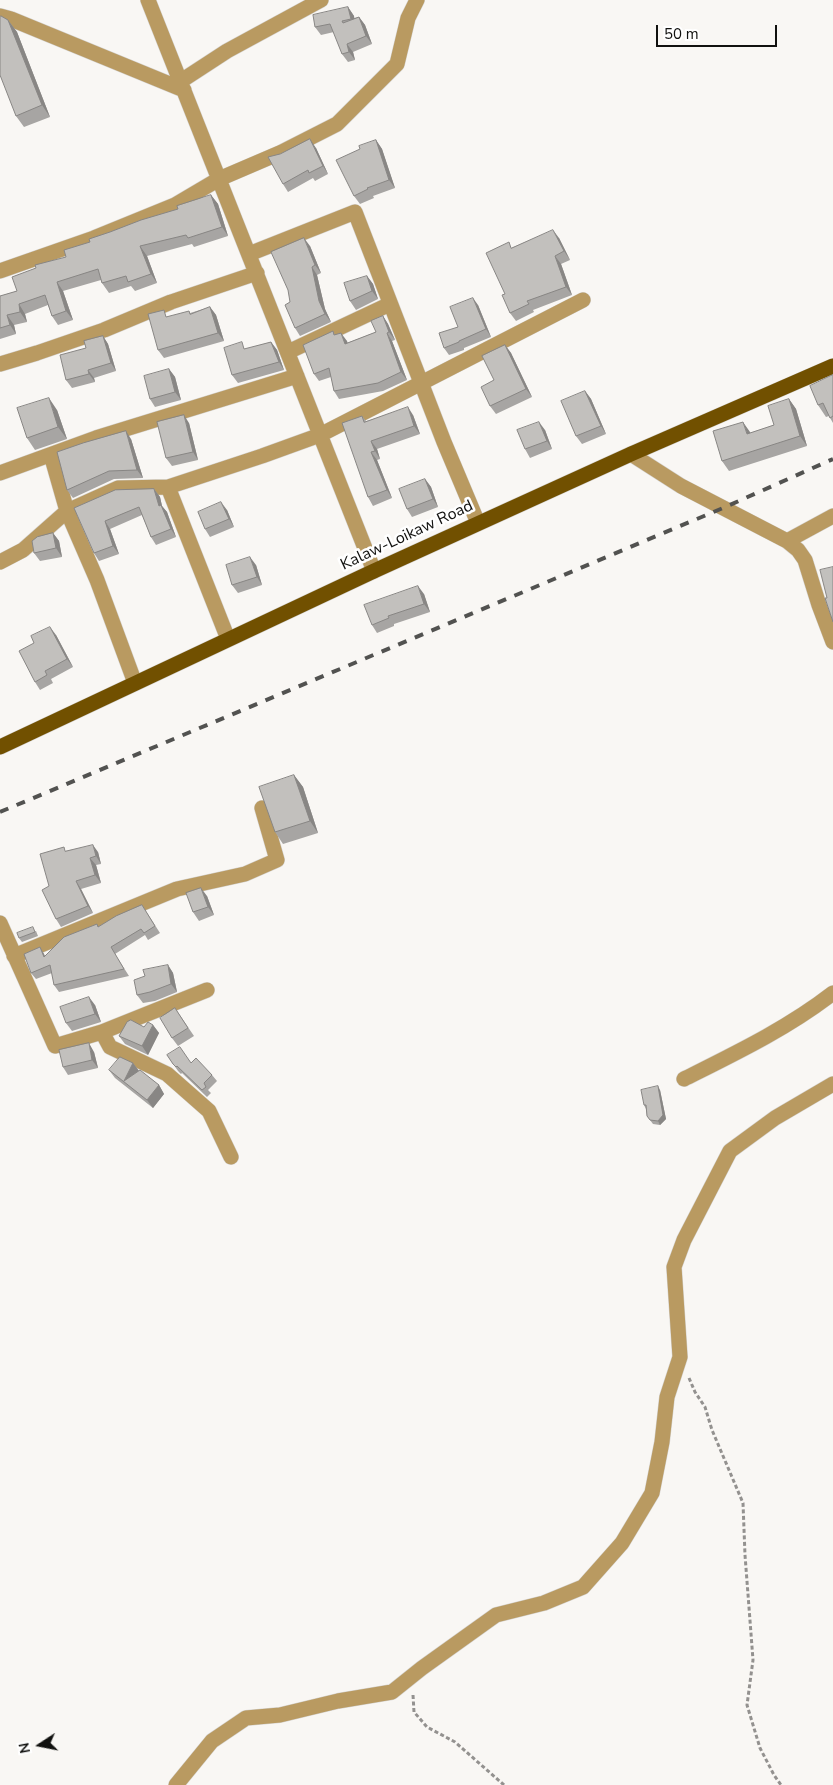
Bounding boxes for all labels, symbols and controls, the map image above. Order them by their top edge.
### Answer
scale bar [658,15,779,47]
text: 50 m [664,24,699,44]
street label: Kalaw-Loikaw Road [338,497,476,575]
north arrow [15,1720,65,1770]
text: N [14,1741,35,1755]

